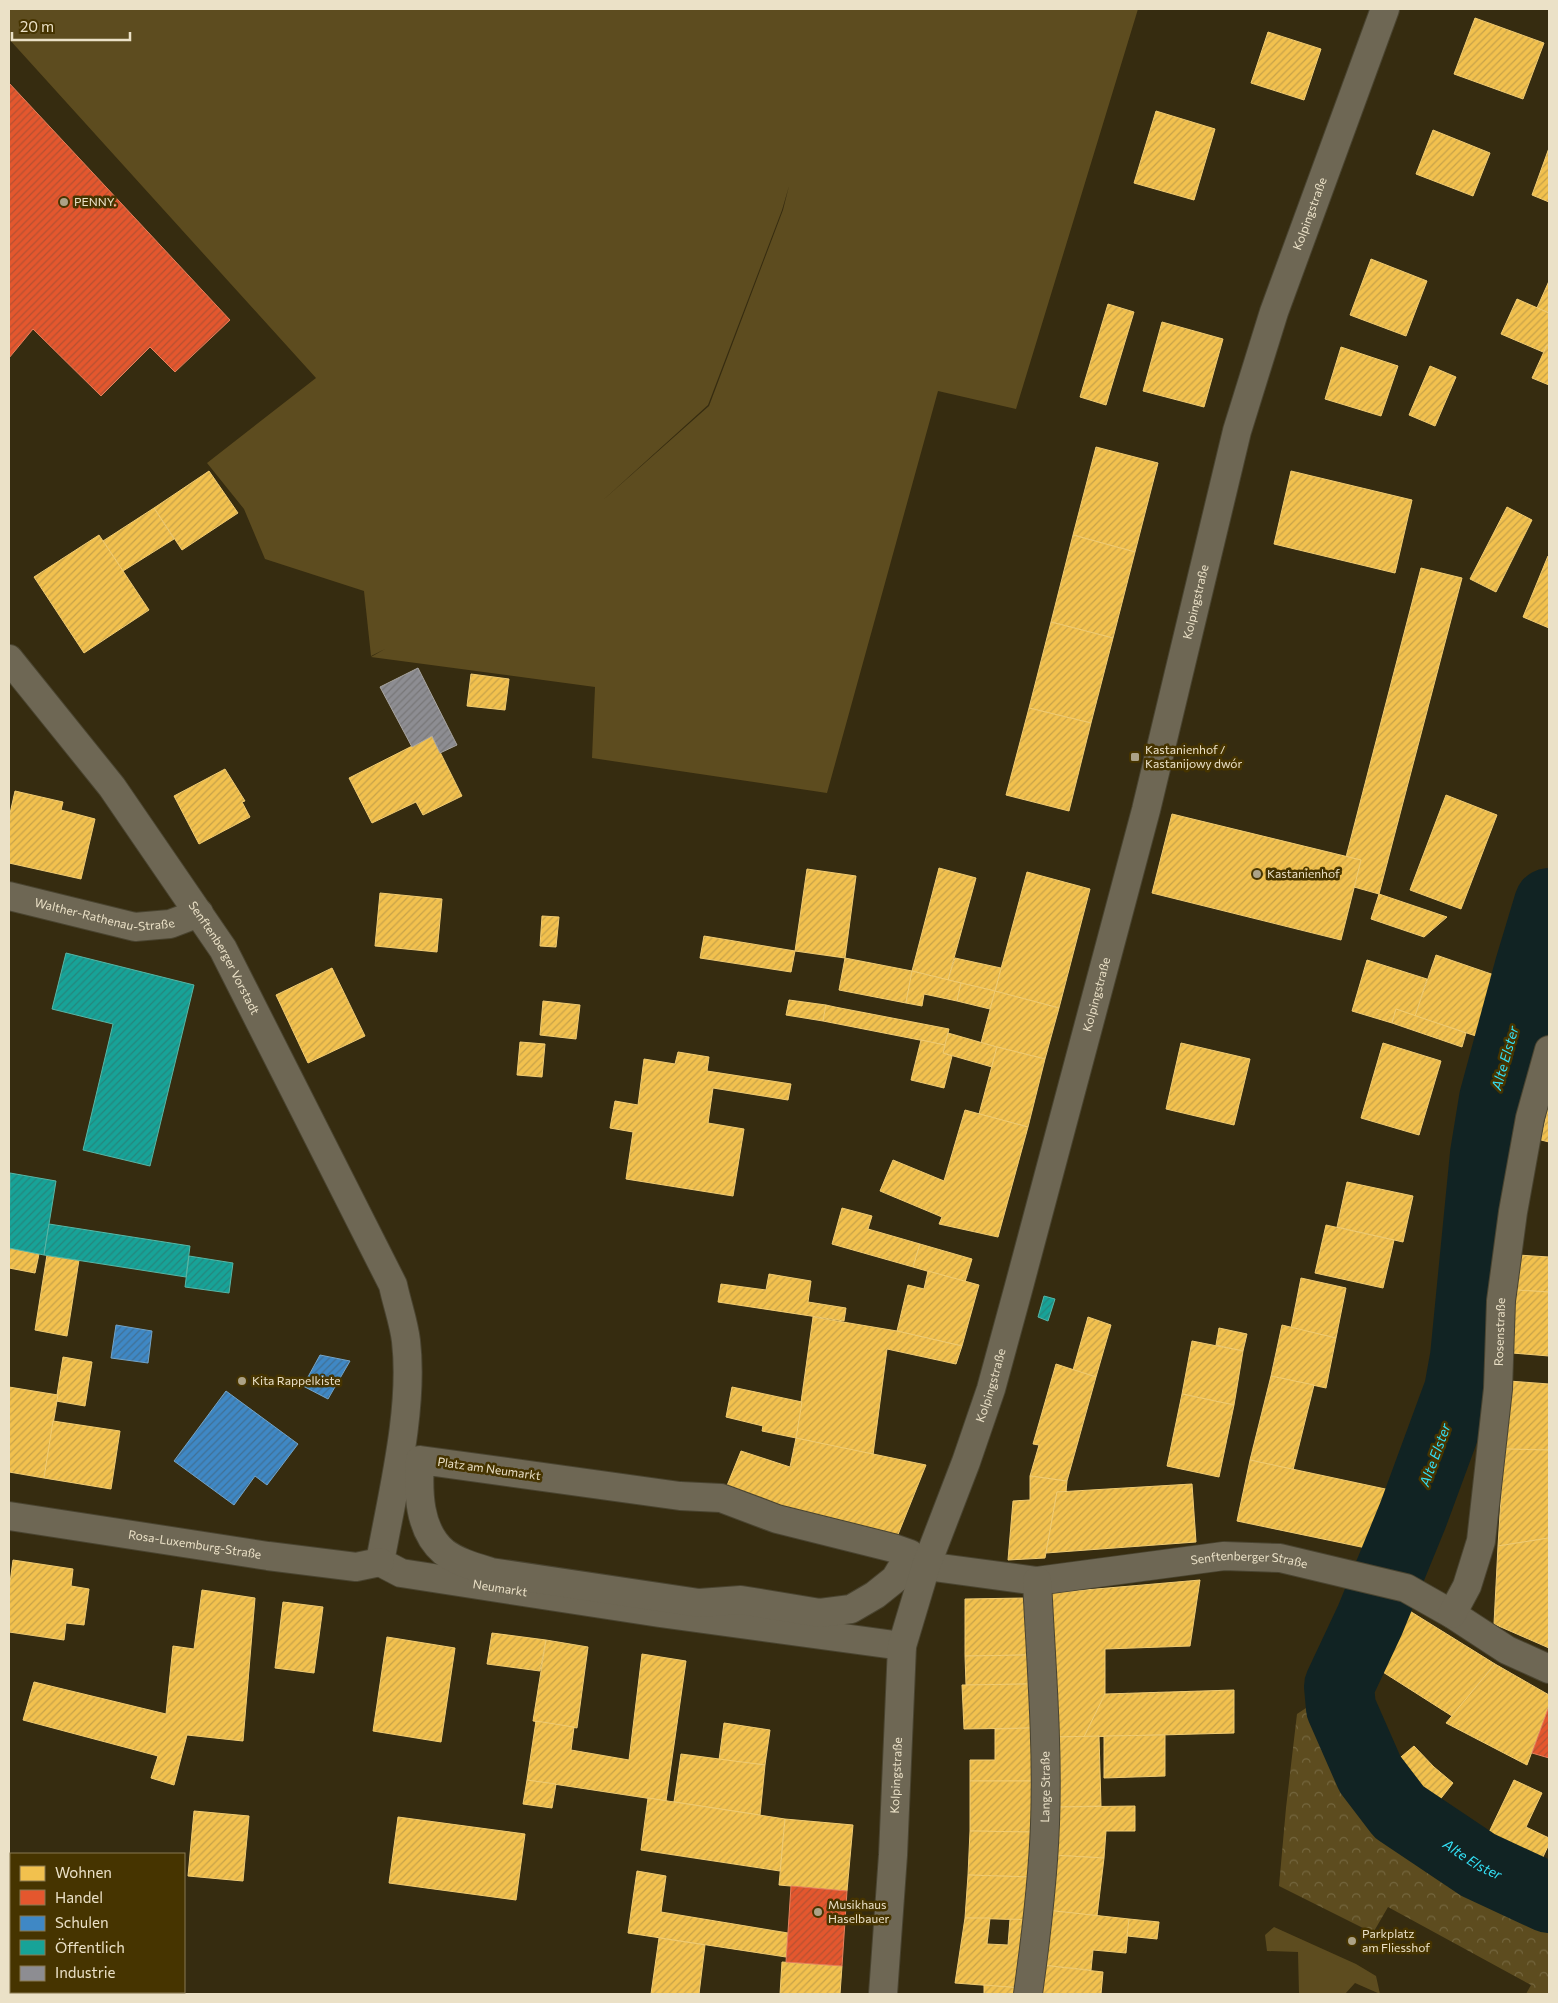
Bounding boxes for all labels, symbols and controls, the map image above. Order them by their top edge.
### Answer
scale bar [12,10,130,42]
text: 20 m [20,17,54,35]
street label: Kolpingstraße [1289,175,1329,252]
place label: PENNY. [74,194,117,208]
marker: PENNY. [58,196,70,208]
street label: Kolpingstraße [1179,563,1211,641]
place label: Kastanienhof / Kastanijowy dwór [1145,742,1243,770]
marker: Kastanienhof / Kastanijowy dwór [1129,751,1141,763]
place label: Kastanienhof [1267,866,1340,880]
marker: Kastanienhof [1251,868,1263,880]
street label: Walther-Rathenau-Straße [33,895,176,933]
street label: Senftenberger Vorstadt [186,898,263,1017]
street label: Kolpingstraße [1079,956,1112,1033]
water label: Alte Elster [1487,1024,1522,1093]
street label: Rosenstraße [1491,1297,1507,1366]
street label: Kolpingstraße [972,1347,1008,1424]
place label: Kita Rappelkiste [252,1373,341,1387]
marker: Kita Rappelkiste [236,1375,248,1387]
water label: Alte Elster [1415,1421,1454,1490]
street label: Platz am Neumarkt [437,1454,542,1482]
street label: Rosa-Luxemburg-Straße [127,1527,262,1561]
street label: Senftenberger Straße [1190,1548,1309,1570]
street label: Neumarkt [472,1576,529,1598]
street label: Kolpingstraße [887,1737,904,1814]
street label: Lange Straße [1037,1751,1052,1823]
water label: Alte Elster [1439,1834,1505,1883]
legend [10,1853,185,1993]
text: Wohnen [55,1863,112,1881]
text: Handel [55,1888,103,1906]
place label: Musikhaus Haselbauer [828,1897,890,1925]
marker: Musikhaus Haselbauer [812,1906,824,1918]
text: Schulen [55,1913,109,1931]
place label: Parkplatz am Fliesshof [1362,1926,1430,1954]
marker: Parkplatz am Fliesshof [1346,1935,1358,1947]
text: Öffentlich [55,1938,125,1956]
text: Industrie [55,1963,116,1981]

